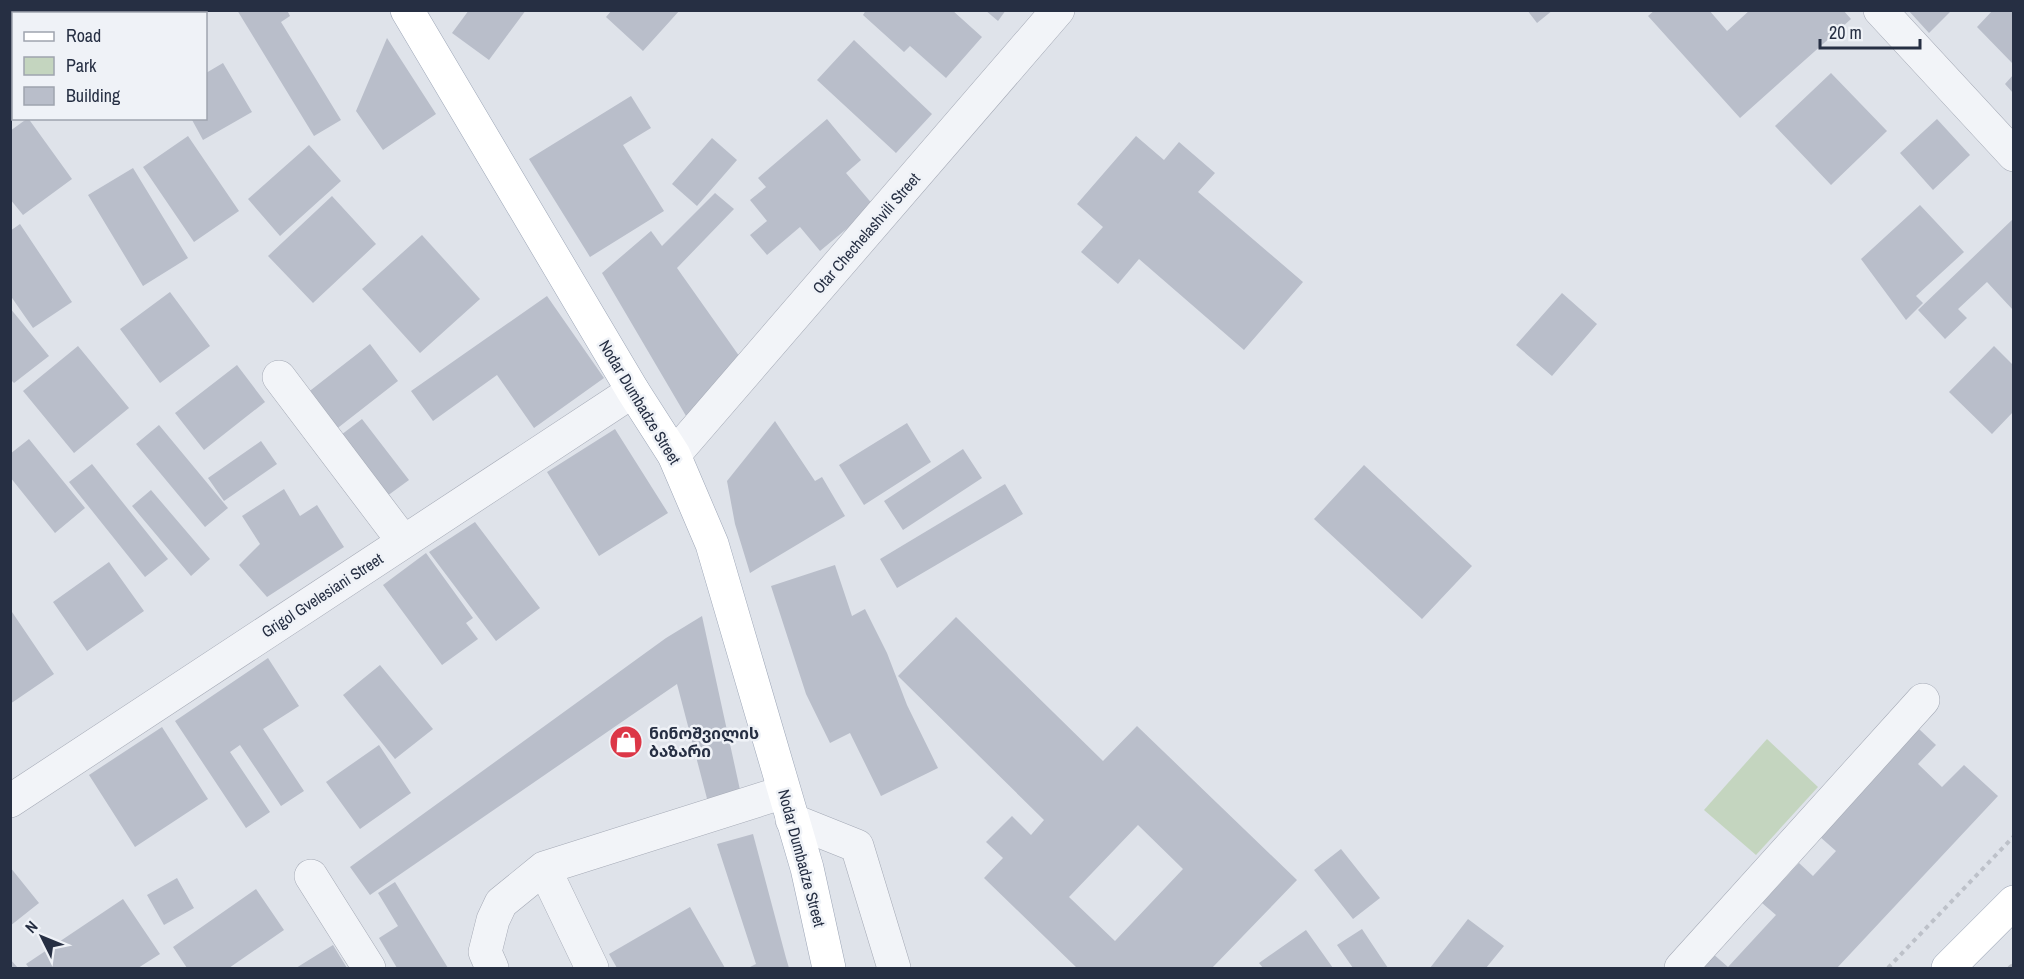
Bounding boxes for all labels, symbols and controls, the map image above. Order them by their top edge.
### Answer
legend [12,12,207,120]
scale bar [1820,12,1920,50]
text: 20 m [1829,20,1862,45]
text: Road [66,23,101,48]
text: Park [66,53,97,78]
text: Building [66,83,121,108]
street label: Otar Chechelashvili Street [807,167,925,298]
street label: Nodar Dumbadze Street [594,336,686,469]
street label: Grigol Gvelesiani Street [257,547,387,643]
place label: ნინოშვილის ბაზარი [649,722,759,762]
shop icon: ნინოშვილის ბაზარი [608,724,644,760]
street label: Nodar Dumbadze Street [773,787,831,930]
north arrow [12,907,72,967]
text: N [20,916,42,938]

